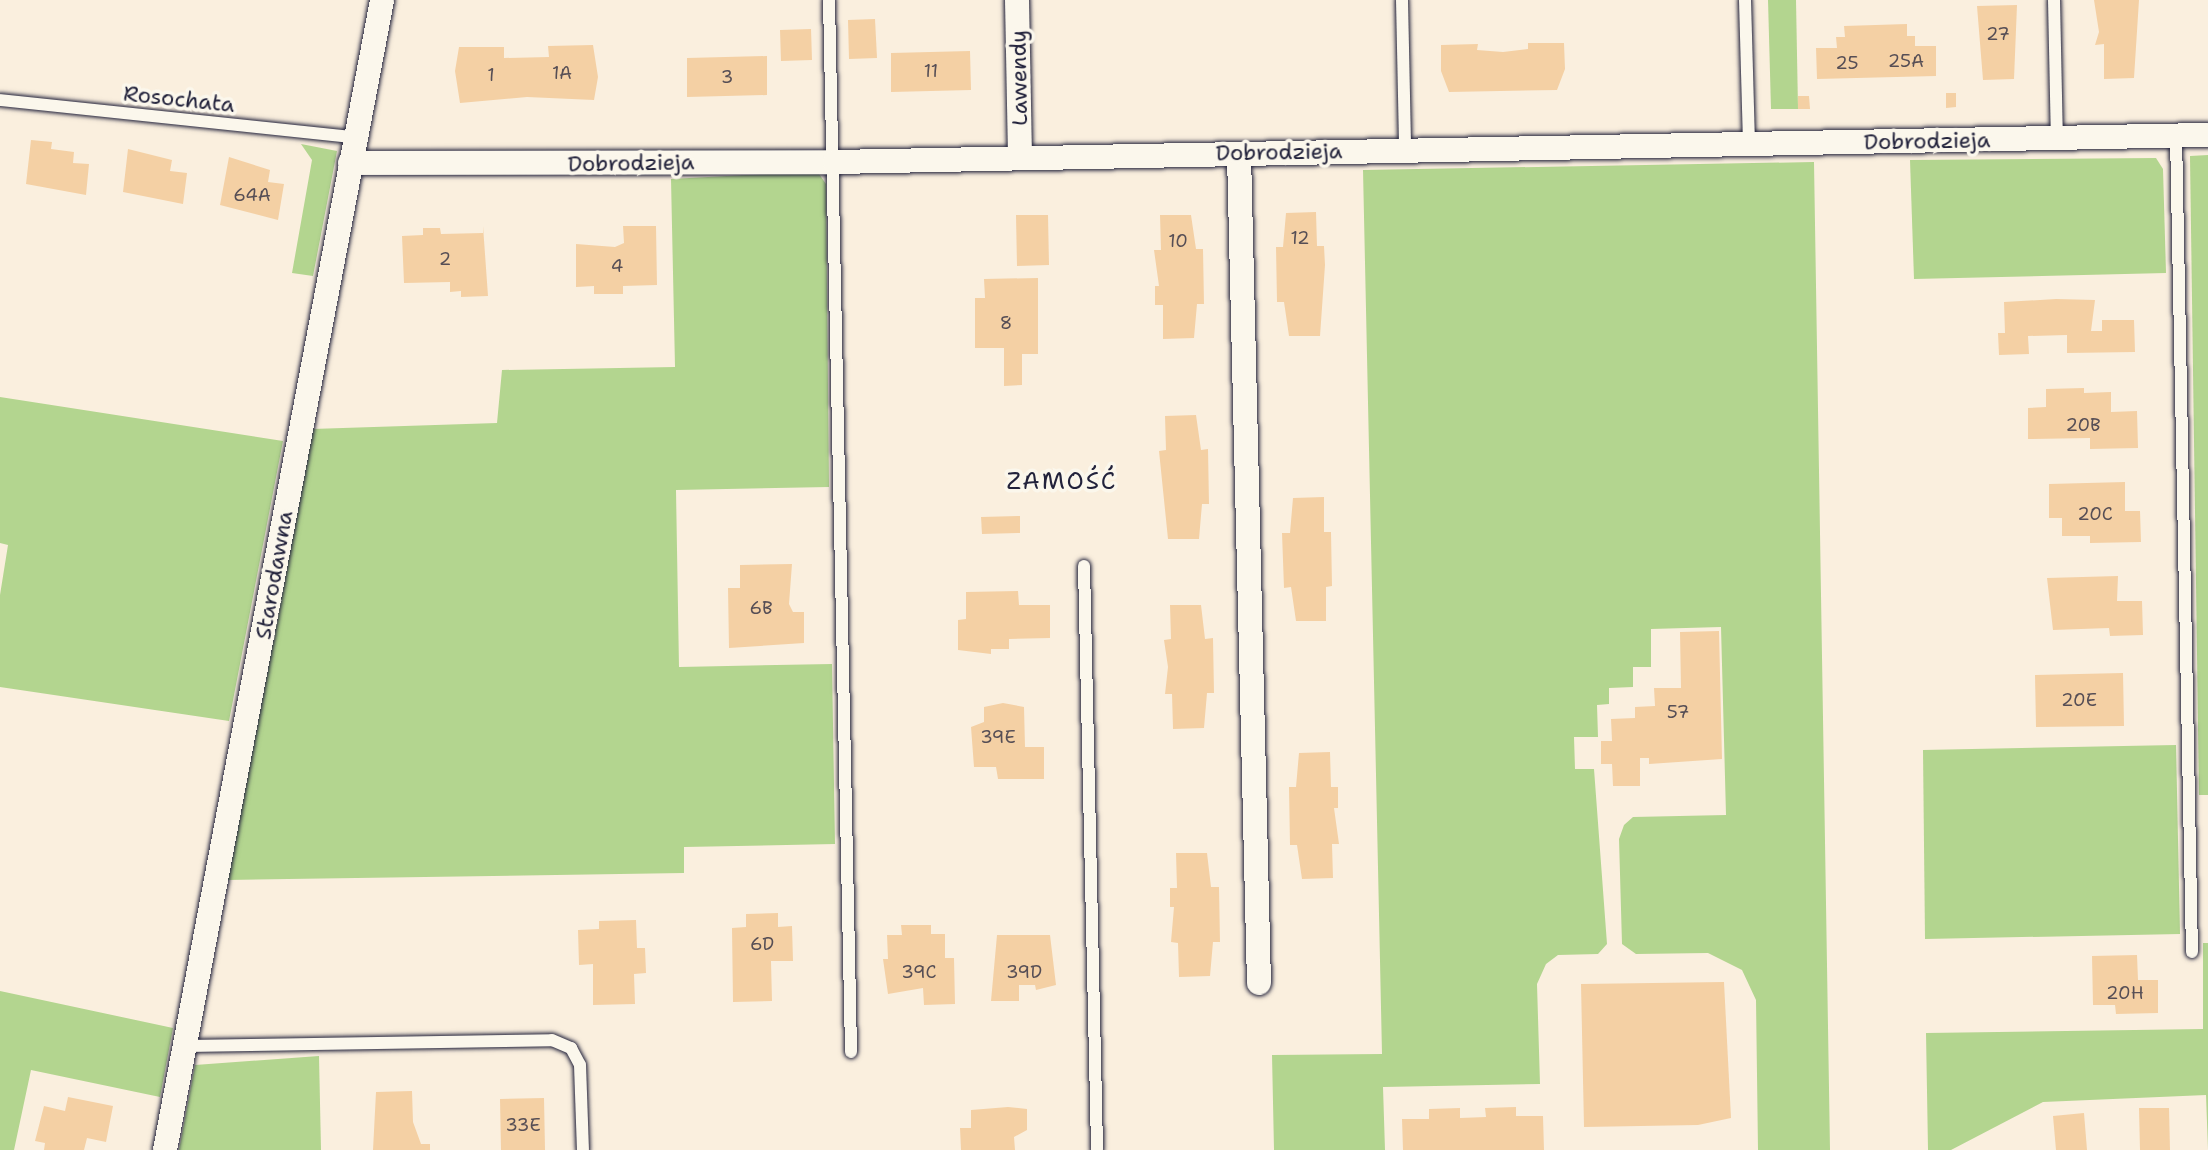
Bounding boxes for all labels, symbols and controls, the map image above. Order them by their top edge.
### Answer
house number: 27 [1986,23,2010,45]
street label: Lawendy [1005,30,1033,126]
house number: 25A [1888,50,1924,72]
house number: 25 [1835,52,1859,74]
house number: 11 [924,60,938,82]
house number: 1A [552,62,572,84]
house number: 1 [487,64,495,86]
house number: 3 [721,66,733,88]
street label: Rosochata [122,80,236,118]
street label: Dobrodzieja [1863,127,1991,155]
street label: Dobrodzieja [1215,138,1343,166]
street label: Dobrodzieja [567,149,695,177]
house number: 64A [233,184,271,206]
house number: 12 [1290,227,1310,249]
house number: 10 [1168,230,1188,252]
house number: 2 [439,248,451,270]
house number: 4 [611,255,623,277]
house number: 8 [1000,312,1012,334]
house number: 20B [2065,414,2101,436]
district label: ZAMOŚĆ [1007,468,1117,496]
house number: 20C [2077,503,2113,525]
street label: Starodawna [250,509,298,641]
house number: 6B [749,597,773,619]
house number: 20E [2061,689,2097,711]
house number: 57 [1667,701,1689,723]
house number: 39E [980,726,1016,748]
house number: 6D [750,933,774,955]
house number: 39C [901,961,937,983]
house number: 39D [1006,961,1042,983]
house number: 20H [2106,982,2144,1004]
house number: 33E [505,1114,541,1136]

